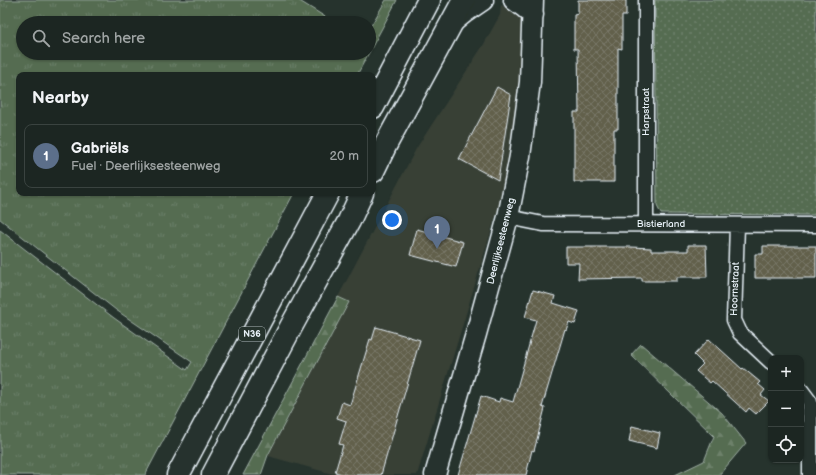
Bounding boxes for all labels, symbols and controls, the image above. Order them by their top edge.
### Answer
search box [16,16,376,60]
icon: search [30,27,52,49]
text: Search here [62,29,145,48]
text: Nearby [32,88,89,108]
street label: Harpstraat [640,88,652,136]
text: Gabriëls [71,139,129,158]
text: 1 [43,148,49,164]
text: 20 m [329,148,359,164]
text: Fuel · Deerlijksesteenweg [71,158,220,174]
street label: Deerlijksesteenweg [484,196,518,286]
your location [382,210,402,230]
pin: 1 [424,216,450,249]
street label: Bistierland [637,218,685,230]
street label: Hoornstraat [728,262,742,316]
road number: N36 [239,327,265,341]
map controls [768,355,804,463]
button: + [768,355,804,391]
button: − [768,391,804,427]
button: locate [768,427,804,463]

